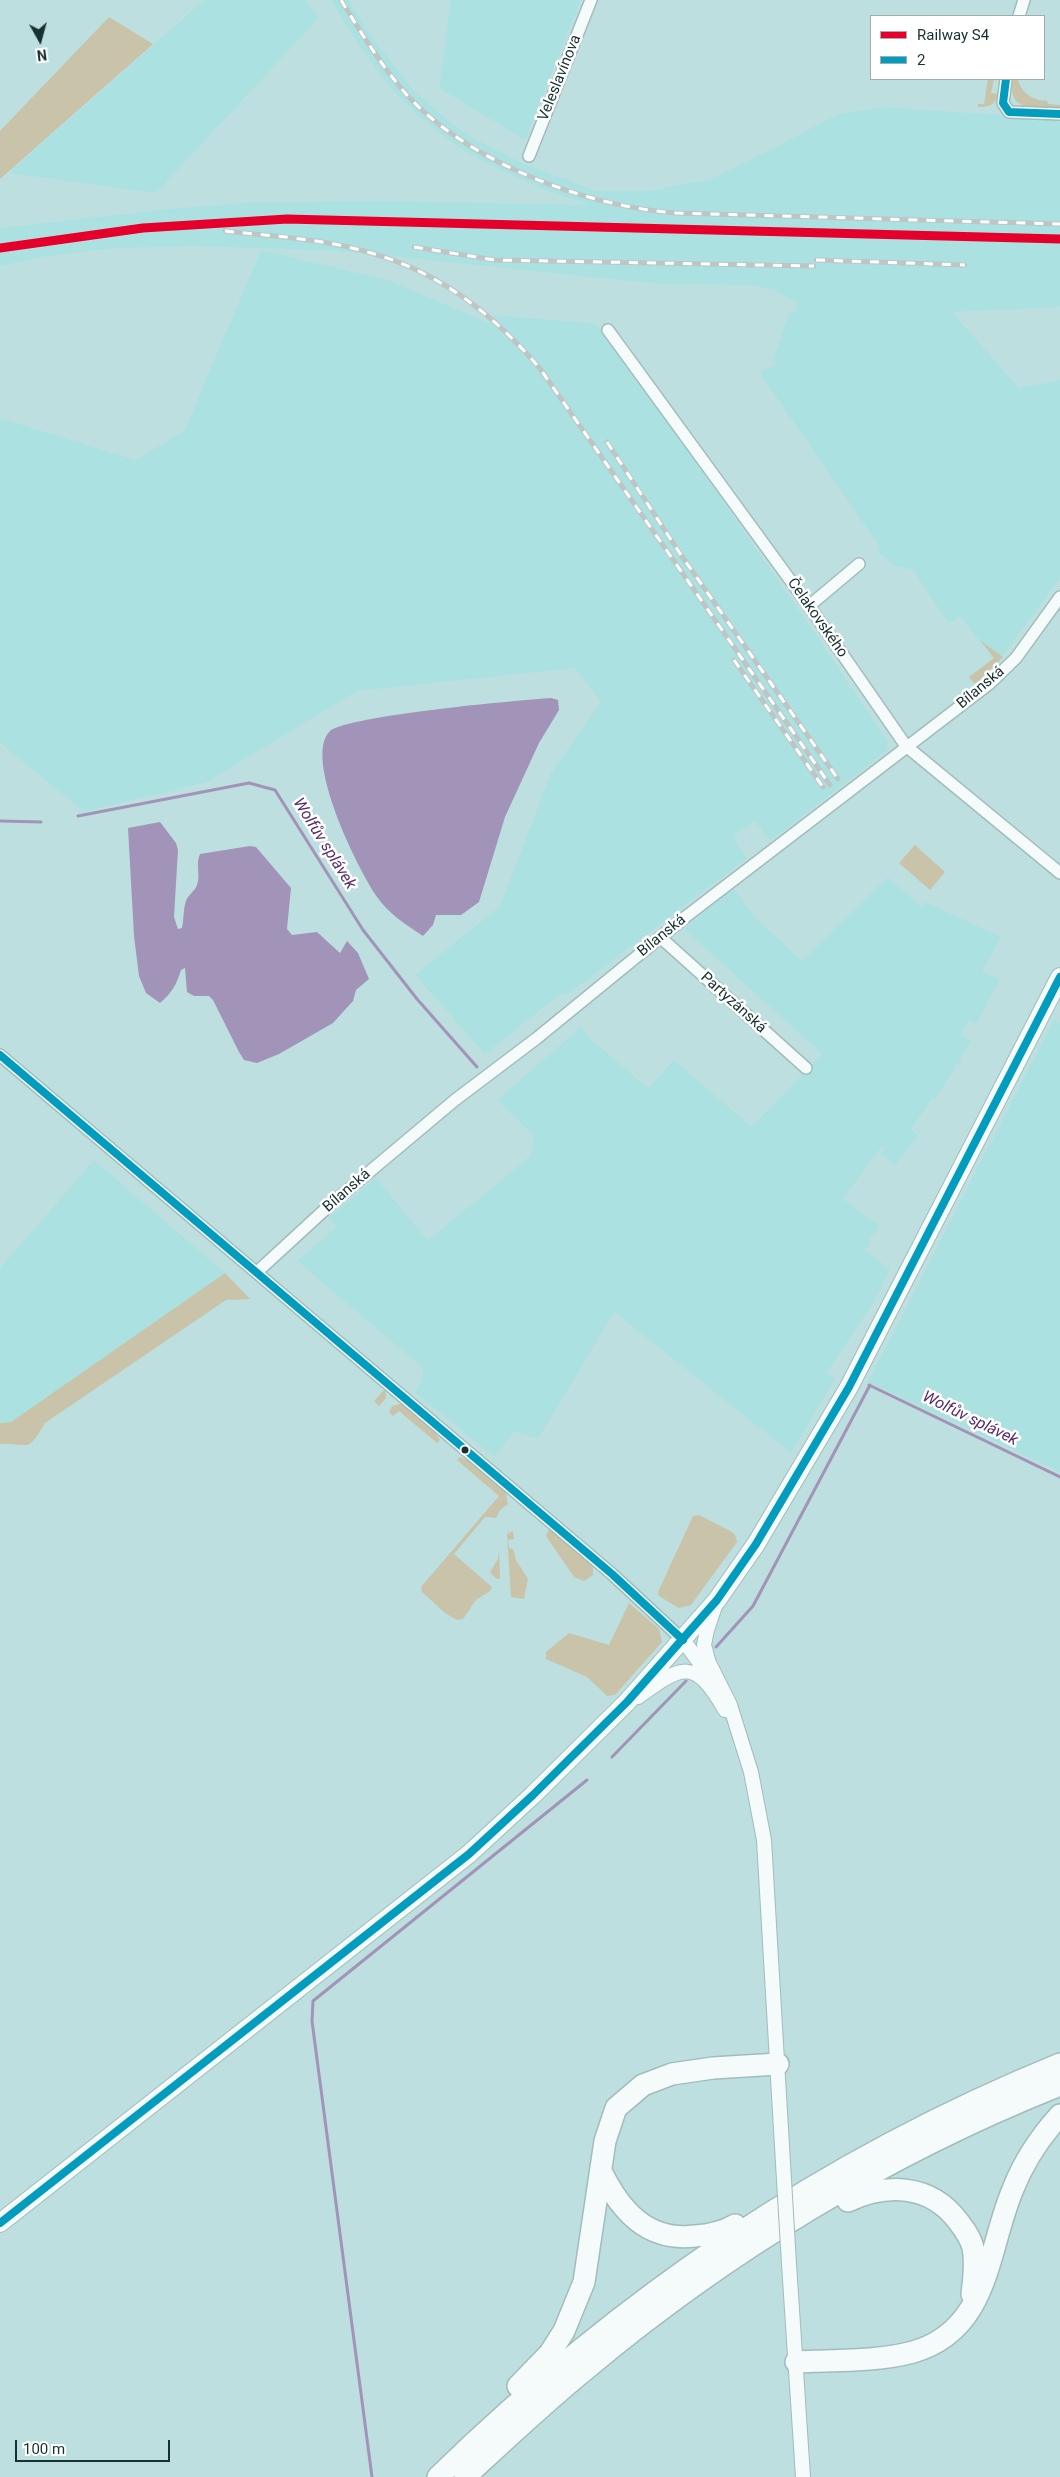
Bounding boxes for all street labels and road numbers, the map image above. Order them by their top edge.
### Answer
street label: Veleslavínova [535,32,585,124]
street label: Čelakovského [783,575,851,661]
street label: Bílanská [954,663,1008,713]
street label: Bílanská [634,911,690,961]
street label: Partyzánská [696,969,770,1037]
street label: Bílanská [320,1166,374,1216]

